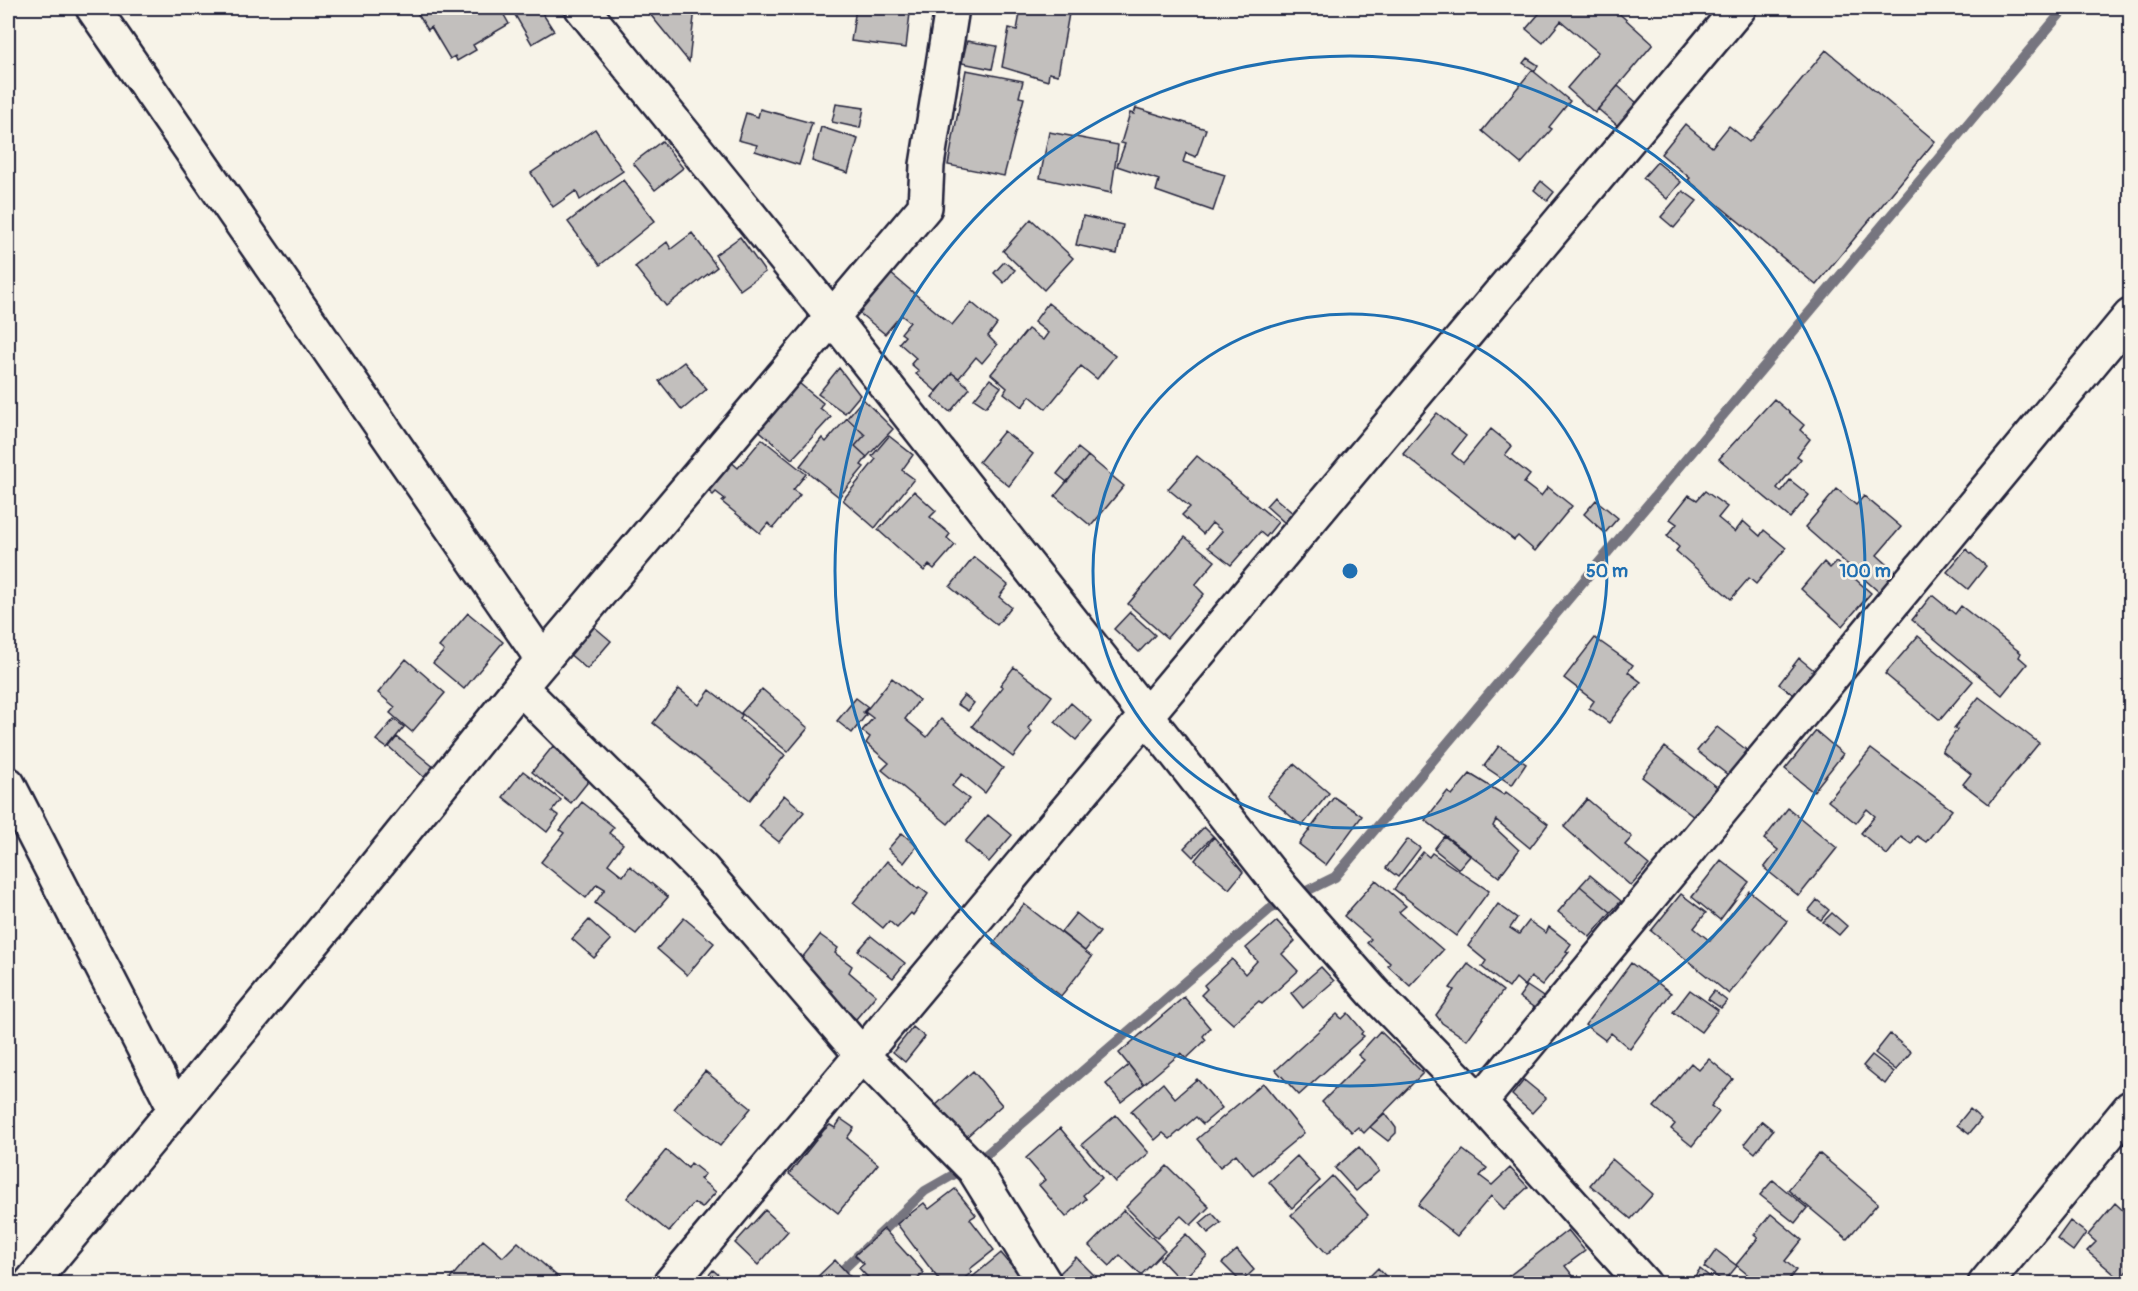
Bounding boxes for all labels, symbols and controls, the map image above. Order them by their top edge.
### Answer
text: 50 m [1586,560,1628,583]
text: 100 m [1839,560,1891,583]
centre of rings [1340,561,1360,581]

